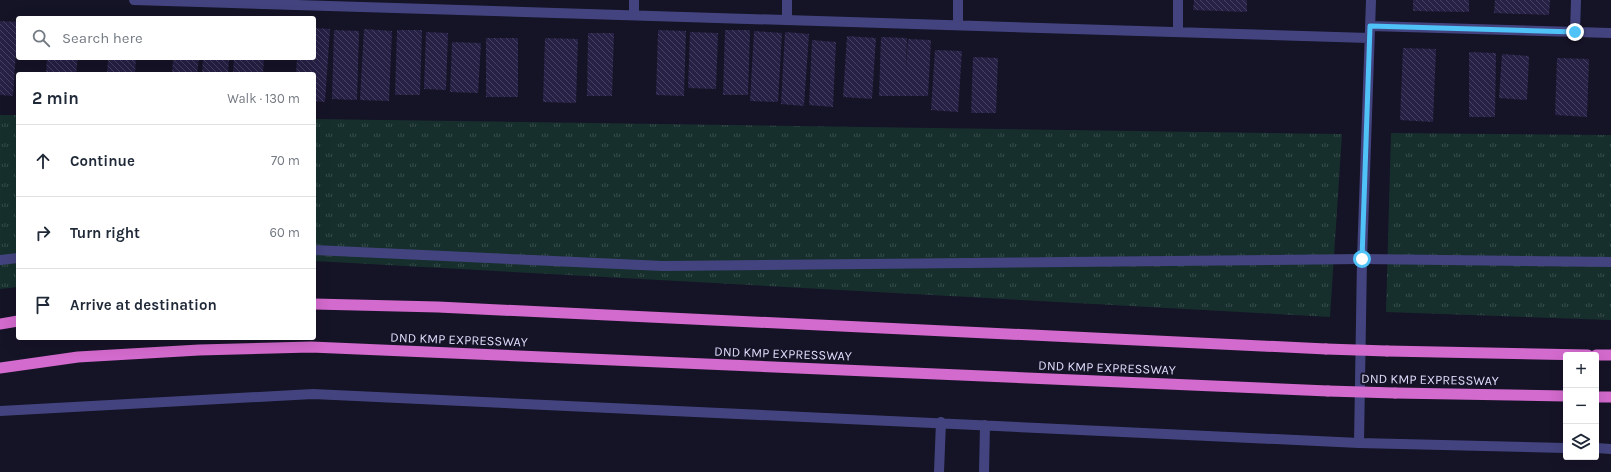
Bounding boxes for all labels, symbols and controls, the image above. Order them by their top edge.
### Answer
search box [16,16,316,60]
route end [1566,23,1584,41]
icon: search [30,27,52,49]
text: Search here [62,29,143,47]
text: 2 min [32,88,79,108]
text: Walk · 130 m [227,91,300,106]
icon: ahead [32,150,54,172]
text: Continue [70,152,135,170]
text: 70 m [271,153,300,168]
icon: right [32,222,54,244]
text: Turn right [70,224,140,242]
text: 60 m [270,225,300,240]
route start [1353,250,1371,268]
icon: arrive [32,294,54,316]
text: Arrive at destination [70,296,217,314]
street label: DND KMP EXPRESSWAY [390,330,528,349]
street label: DND KMP EXPRESSWAY [714,344,852,363]
map controls [1563,352,1599,460]
button: + [1563,352,1599,388]
street label: DND KMP EXPRESSWAY [1038,358,1176,377]
street label: DND KMP EXPRESSWAY [1361,371,1499,388]
button: − [1563,388,1599,424]
button: layers [1563,424,1599,460]

